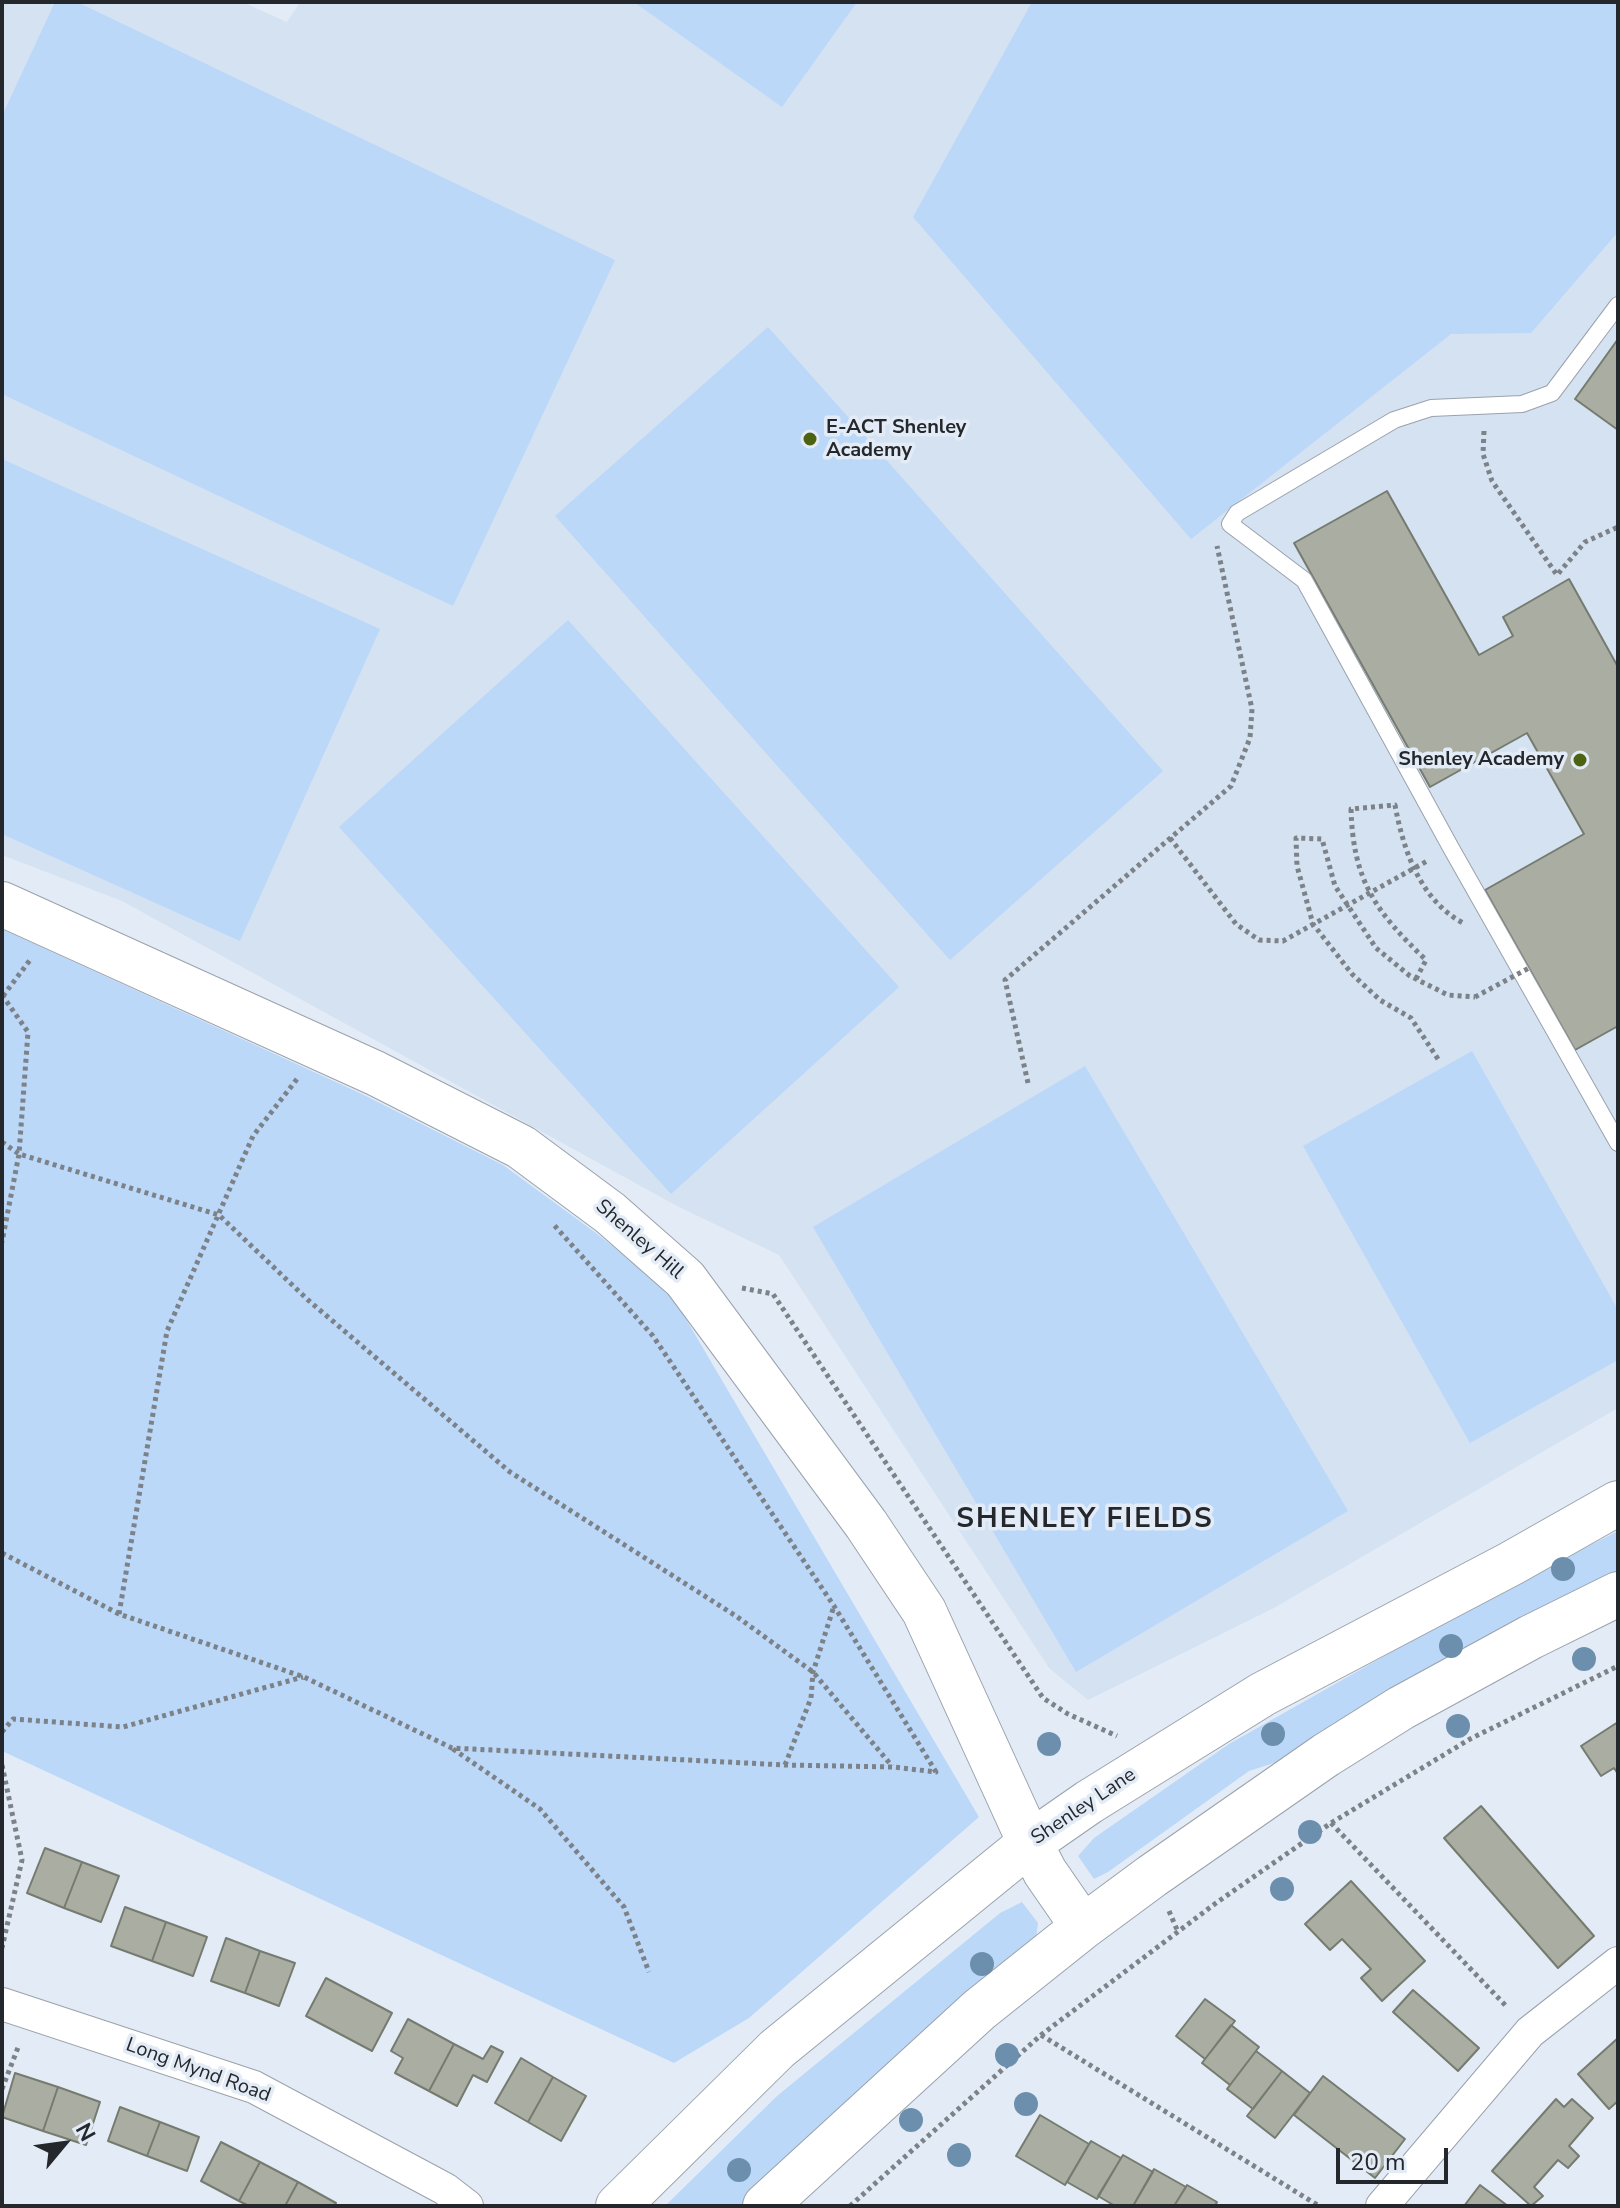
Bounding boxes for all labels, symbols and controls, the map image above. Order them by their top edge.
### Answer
place label: E-ACT Shenley Academy [826,416,966,463]
marker: E-ACT Shenley Academy [801,430,819,448]
place label: Shenley Academy [1398,748,1564,772]
marker: Shenley Academy [1571,751,1589,769]
street label: Shenley Hill [590,1195,688,1285]
district label: SHENLEY FIELDS [956,1503,1214,1537]
street label: Shenley Lane [1027,1763,1141,1851]
street label: Long Mynd Road [122,2034,274,2108]
north arrow [24,2104,104,2184]
text: N [68,2118,102,2147]
scale bar [1340,2132,1452,2182]
text: 20 m [1350,2146,1406,2178]

